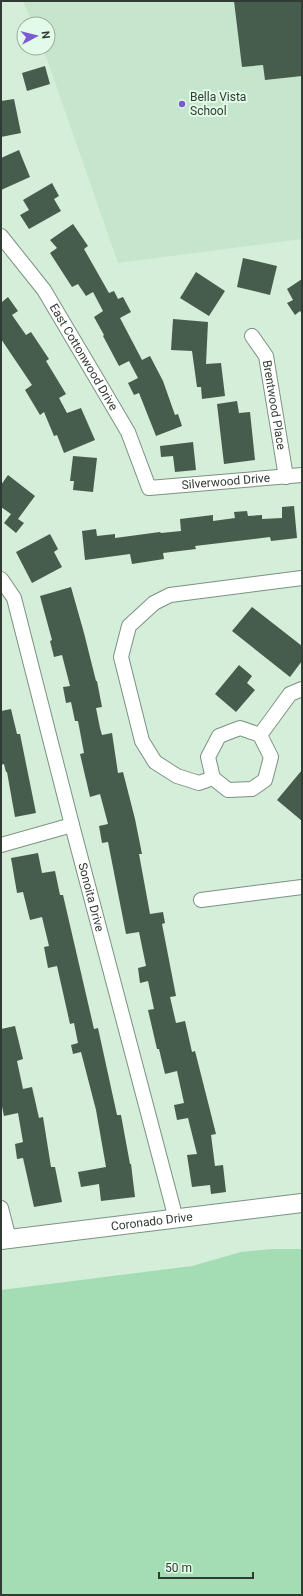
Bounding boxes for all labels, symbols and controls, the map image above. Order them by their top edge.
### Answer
north arrow [16,16,56,56]
text: N [39,30,52,40]
place label: Bella Vista School [190,90,246,118]
marker: Bella Vista School [177,99,187,109]
street label: East Cottonwood Drive [47,301,121,413]
street label: Brentwood Place [260,359,288,451]
street label: Silverwood Drive [181,471,271,492]
street label: Sonoita Drive [75,861,107,933]
street label: Coronado Drive [110,1209,194,1233]
scale bar [159,1554,253,1580]
text: 50 m [165,1561,192,1575]

